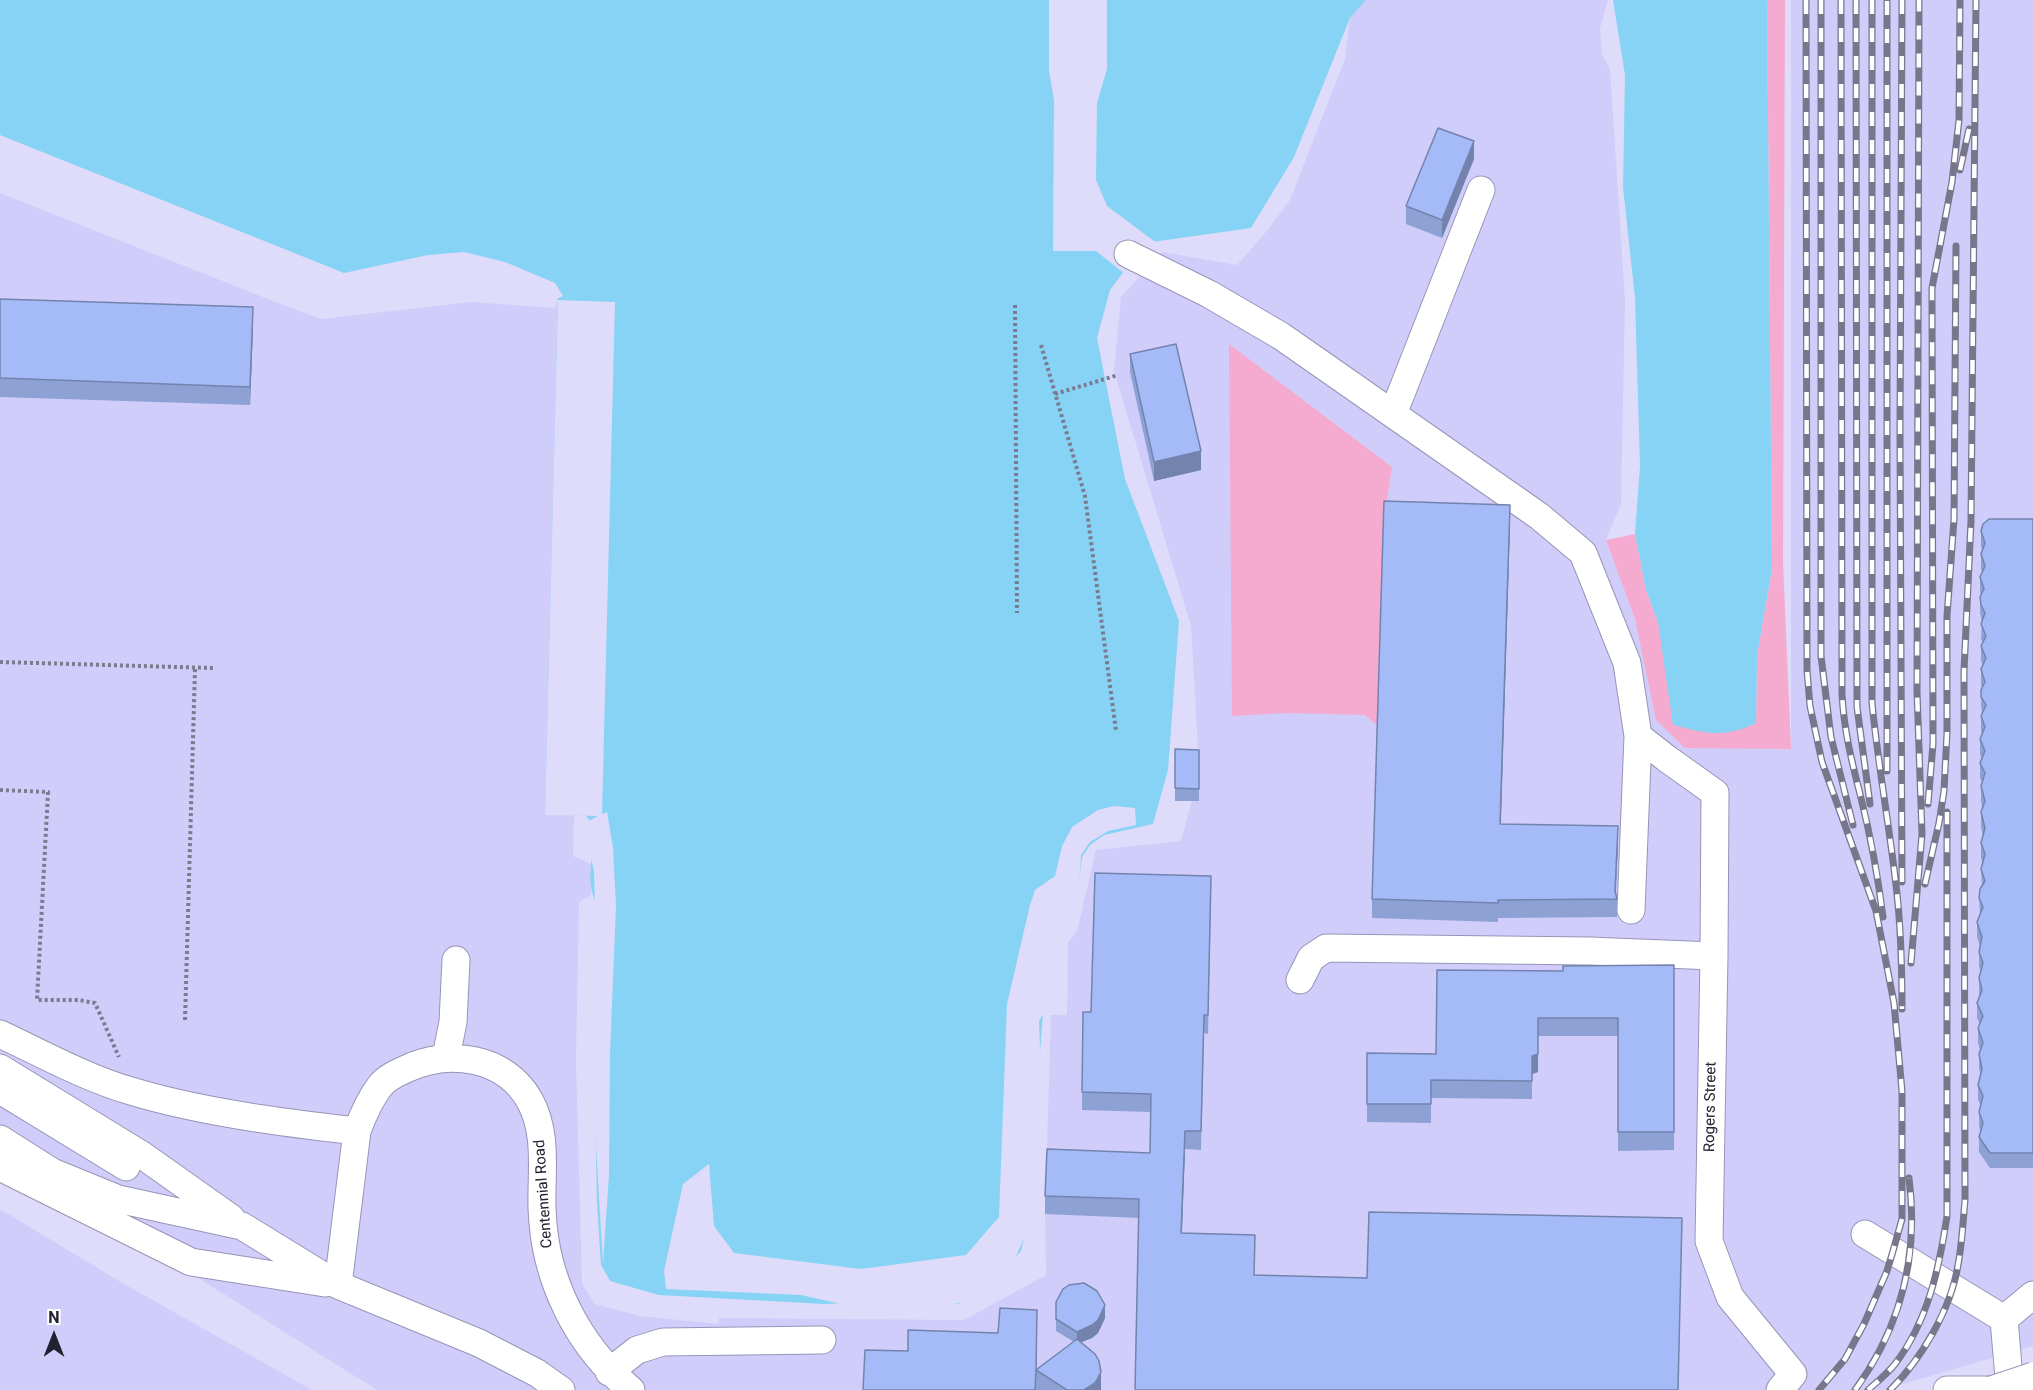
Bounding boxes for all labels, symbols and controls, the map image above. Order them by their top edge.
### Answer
street label: Rogers Street [1701,1062,1721,1152]
street label: Centennial Road [531,1139,557,1249]
north arrow [24,1306,84,1366]
text: N [48,1308,60,1327]

